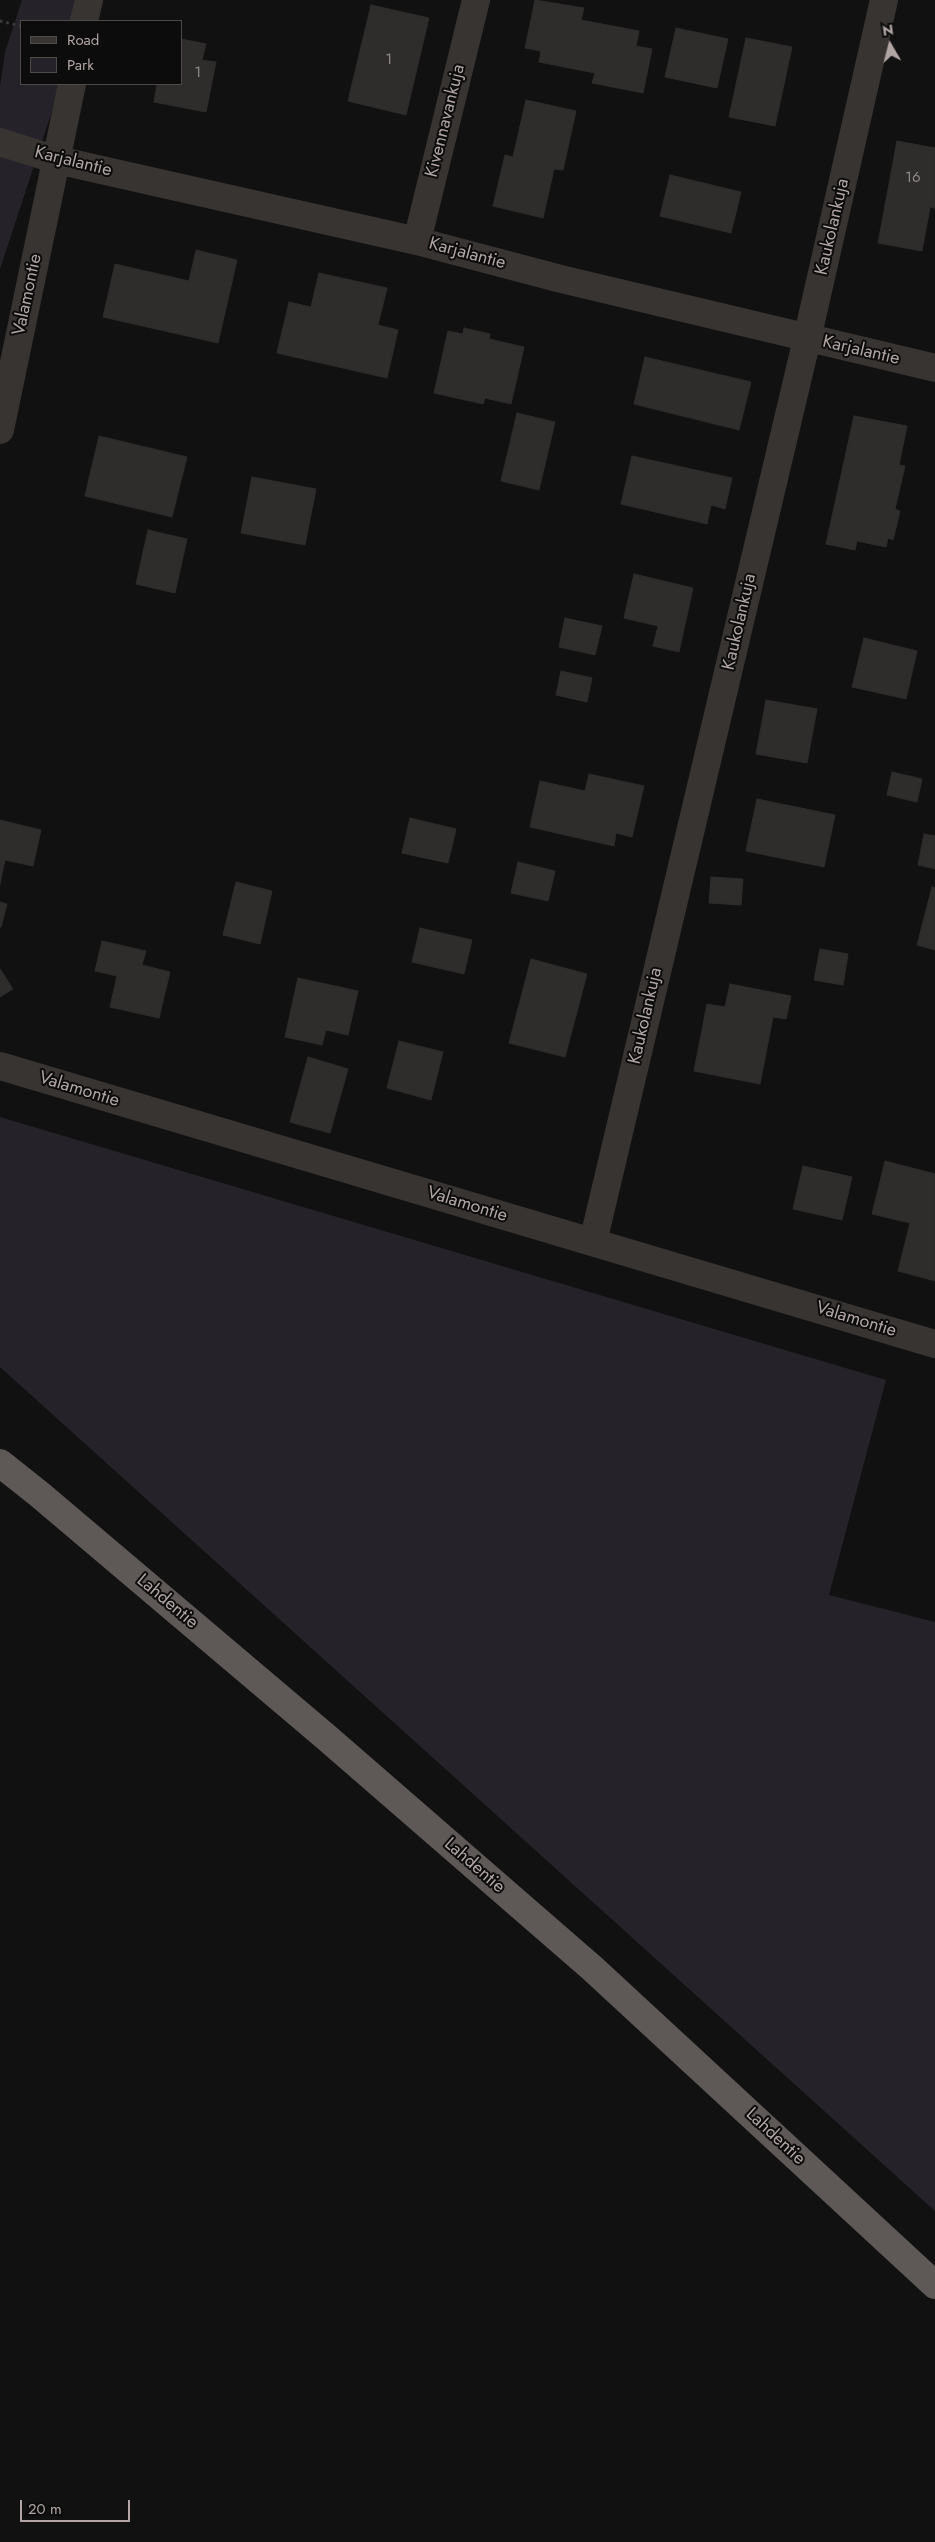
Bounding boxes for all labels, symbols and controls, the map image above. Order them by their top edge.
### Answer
text: N [881,19,895,41]
legend [20,20,182,85]
north arrow [865,20,915,70]
text: Road [67,29,99,51]
house number: 1 [386,51,392,69]
text: Park [67,54,94,76]
street label: Kivennavankuja [422,62,470,180]
house number: 1 [195,64,201,82]
street label: Karjalantie [32,142,114,182]
house number: 16 [905,169,921,187]
street label: Kaukolankuja [811,177,855,277]
street label: Karjalantie [426,233,508,275]
street label: Valamontie [9,252,47,338]
street label: Karjalantie [820,332,902,370]
street label: Kaukolankuja [718,572,762,672]
street label: Kaukolankuja [624,966,668,1066]
street label: Valamontie [36,1068,122,1112]
street label: Valamontie [424,1183,510,1227]
street label: Valamontie [813,1298,899,1342]
street label: Lahdentie [132,1570,202,1634]
street label: Lahdentie [439,1834,509,1898]
street label: Lahdentie [741,2104,809,2170]
scale bar [22,2490,132,2522]
text: 20 m [28,2498,62,2520]

